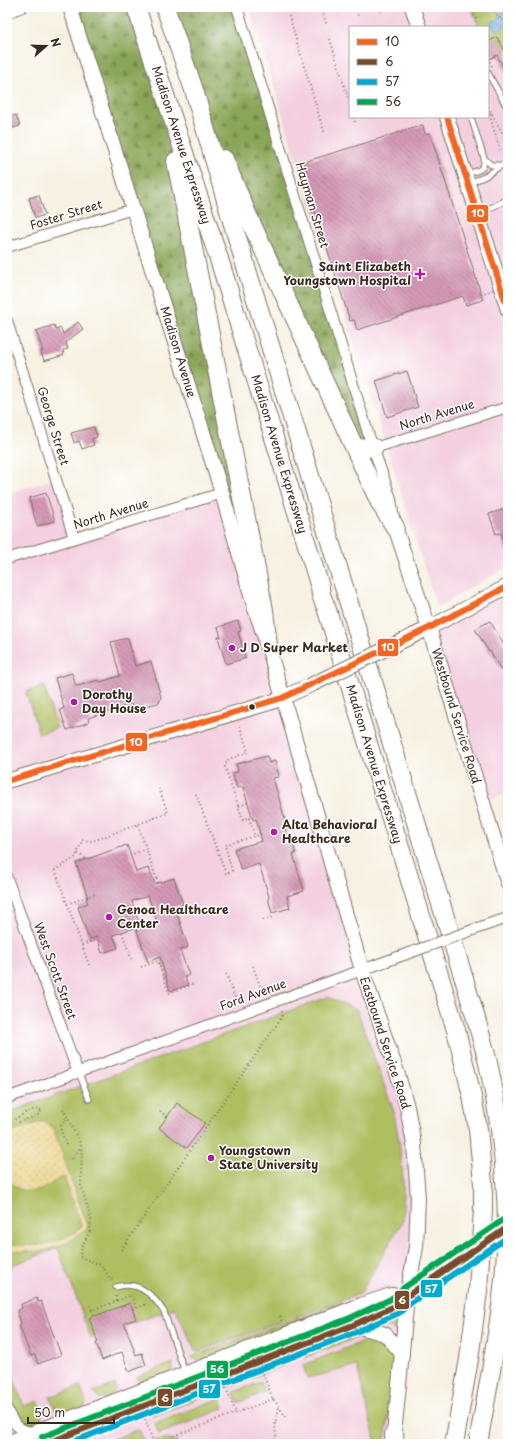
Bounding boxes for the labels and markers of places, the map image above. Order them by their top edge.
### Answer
place label: Saint Elizabeth Youngstown Hospital [284,257,411,289]
marker: Saint Elizabeth Youngstown Hospital [414,268,426,280]
place label: J D Super Market [240,638,348,656]
marker: J D Super Market [227,643,237,653]
place label: Dorothy Day House [82,685,147,717]
marker: Dorothy Day House [69,697,79,707]
unlabelled marker [247,702,257,712]
place label: Alta Behavioral Healthcare [282,815,378,847]
marker: Alta Behavioral Healthcare [269,827,279,837]
place label: Genoa Healthcare Center [117,900,229,932]
marker: Genoa Healthcare Center [104,912,114,922]
place label: Youngstown State University [219,1141,318,1173]
marker: Youngstown State University [206,1153,216,1163]

